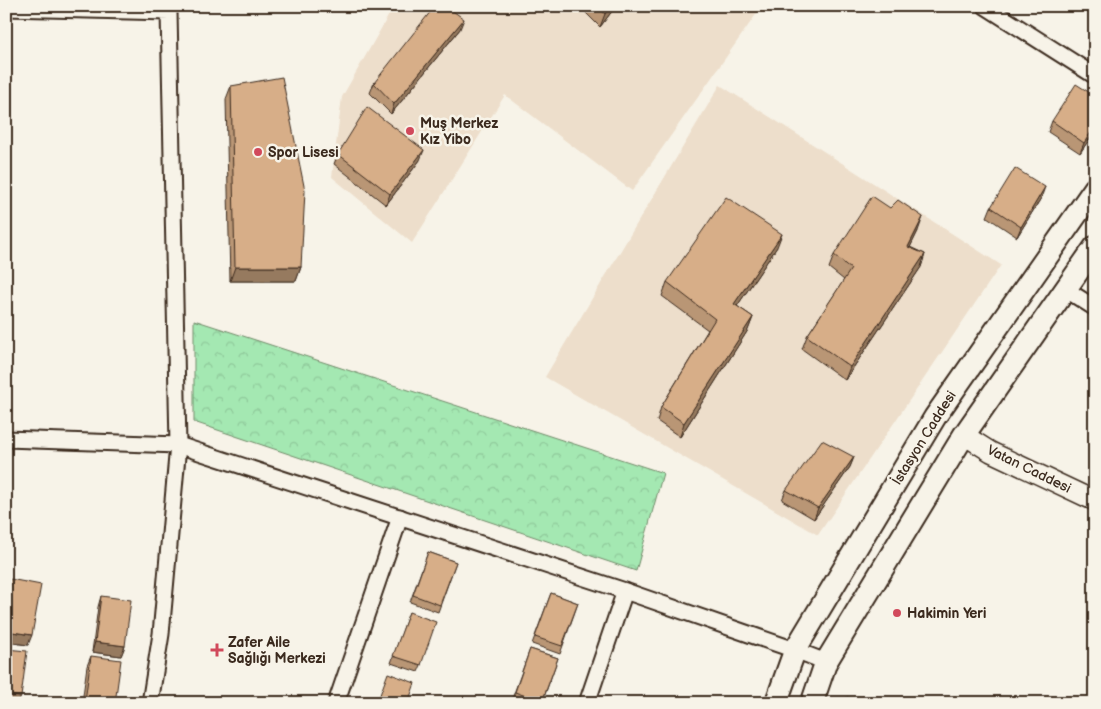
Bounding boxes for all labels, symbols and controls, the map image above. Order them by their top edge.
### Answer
place label: Muş Merkez Kız Yibo [420,115,498,148]
marker: Muş Merkez Kız Yibo [404,125,416,137]
place label: Spor Lisesi [268,144,339,161]
marker: Spor Lisesi [252,146,264,158]
street label: İstasyon Caddesi [887,387,960,488]
street label: Vatan Caddesi [984,441,1074,497]
place label: Hakimin Yeri [907,605,986,622]
marker: Hakimin Yeri [891,607,903,619]
place label: Zafer Aile Sağlığı Merkezi [228,634,326,667]
marker: Zafer Aile Sağlığı Merkezi [210,643,224,657]

